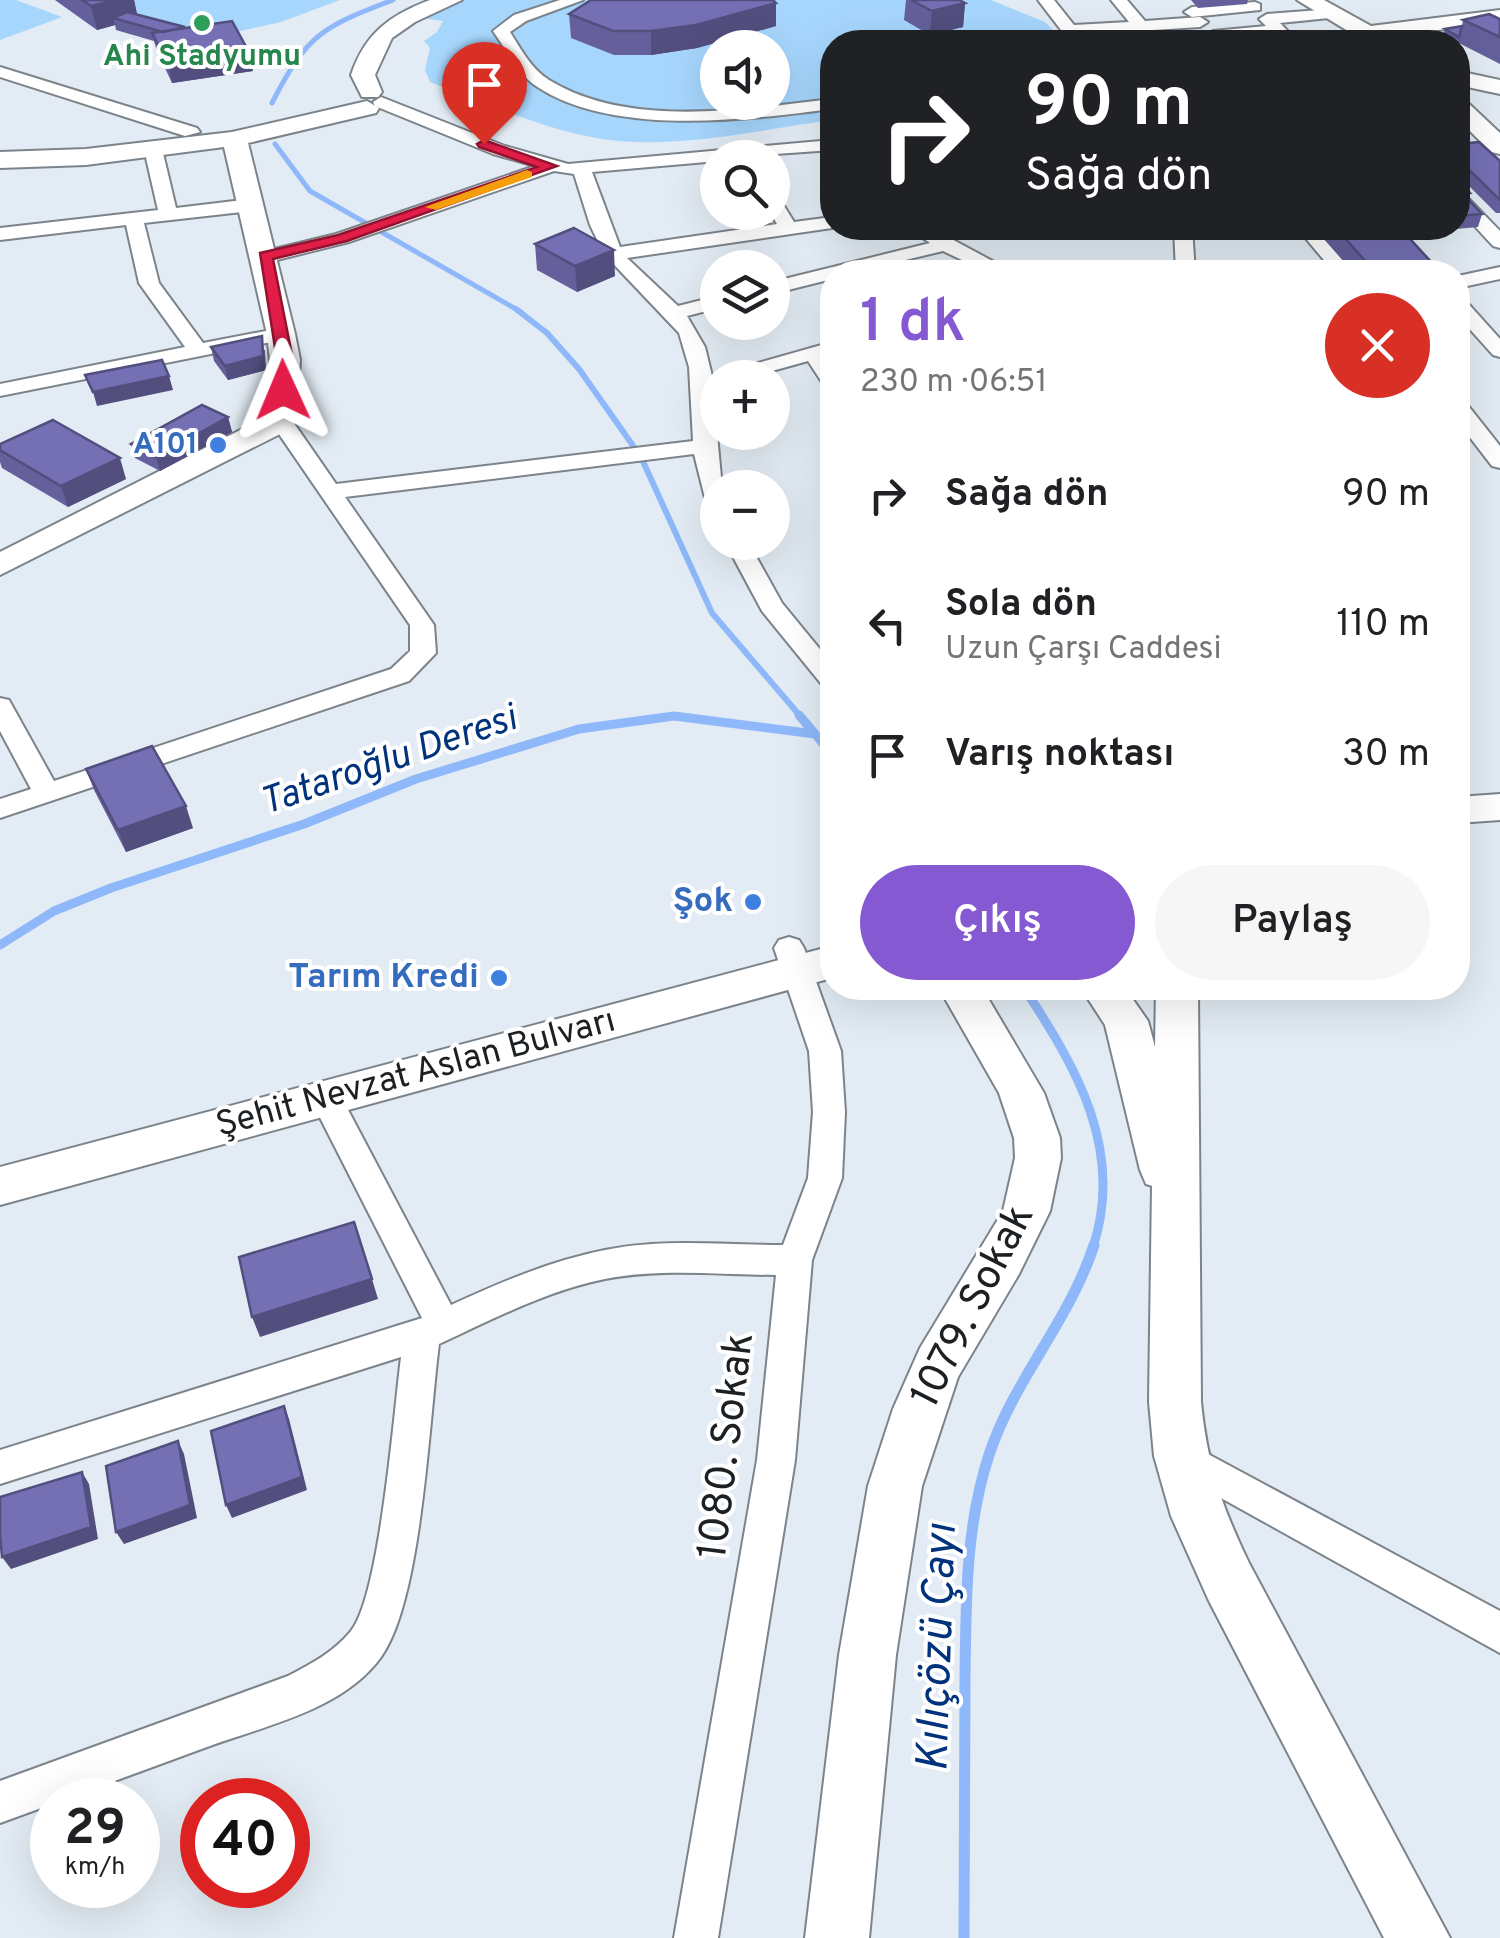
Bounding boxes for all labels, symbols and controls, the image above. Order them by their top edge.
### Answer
marker: Ahi Stadyumu [191,12,213,34]
map controls [700,30,790,560]
button: sound [700,30,790,120]
place label: Ahi Stadyumu [103,39,301,76]
pin [442,42,527,145]
icon: arrive [457,57,512,112]
text: 90 m [1025,62,1193,151]
icon: right [860,70,990,200]
button: search [700,140,790,230]
text: Sağa dön [1025,149,1212,206]
button: layers [700,250,790,340]
text: 1 dk [860,287,965,363]
button: close [1325,293,1430,398]
position arrow [231,338,335,442]
button: + [700,360,790,450]
text: 230 m · 06:51 [860,363,1047,403]
place label: A101 [133,427,198,464]
marker: A101 [207,434,229,456]
icon: right [860,468,915,523]
button: − [700,470,790,560]
text: Sağa dön [945,471,1109,520]
text: 90 m [1342,471,1430,520]
text: Sola dön [945,581,1097,630]
icon: left [860,598,915,653]
text: 110 m [1336,601,1430,650]
text: Uzun Çarşı Caddesi [945,630,1222,670]
water label: Tataroğlu Deresi [254,694,526,829]
icon: arrive [860,728,915,783]
text: Varış noktası [945,731,1174,780]
text: 30 m [1342,731,1430,780]
button: Çıkış [860,865,1135,980]
button: Paylaş [1155,865,1430,980]
place label: Şok [673,880,733,924]
marker: Şok [742,891,764,913]
place label: Tarım Kredi [288,956,479,1000]
marker: Tarım Kredi [488,967,510,989]
street label: Şehit Nevzat Aslan Bulvarı [212,999,620,1149]
street label: 1079. Sokak [900,1196,1048,1418]
street label: 1080. Sokak [688,1330,768,1562]
water label: Kılıçözü Çayı [906,1522,972,1773]
speed limit sign: 40 [180,1778,310,1908]
text: 29 [64,1799,126,1862]
text: km/h [65,1852,125,1884]

